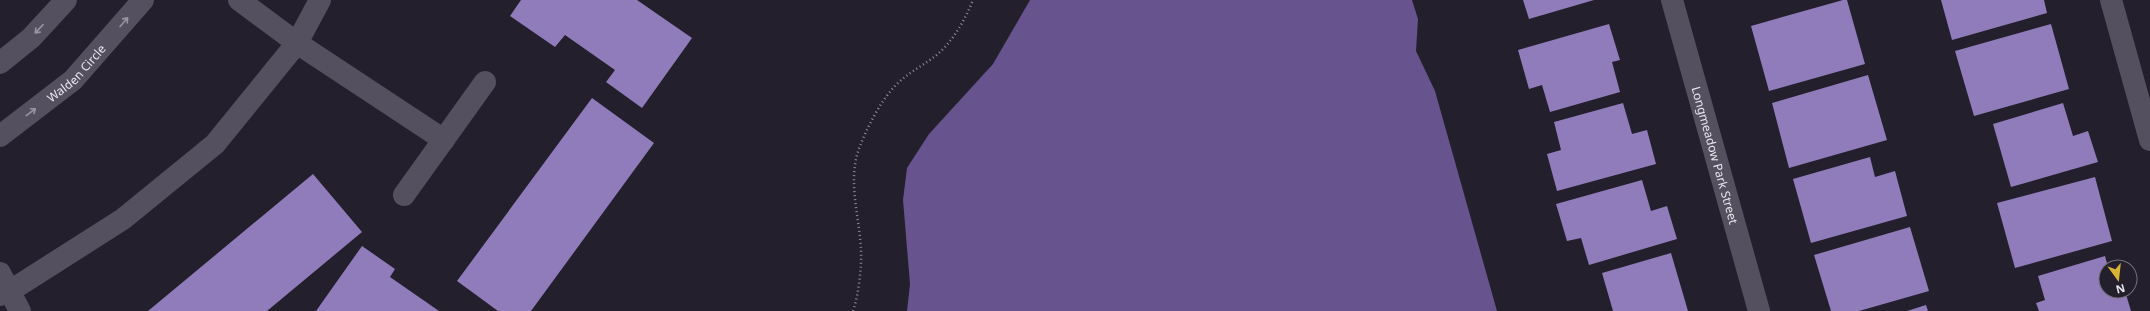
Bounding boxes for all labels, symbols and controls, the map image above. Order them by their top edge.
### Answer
one-way arrow [119,17,128,27]
one-way arrow [35,23,44,34]
street label: Walden Circle [43,40,109,106]
street label: Longmeadow Park Street [1688,84,1743,226]
one-way arrow [25,108,36,117]
north arrow [2098,259,2138,299]
text: N [2114,281,2127,298]

